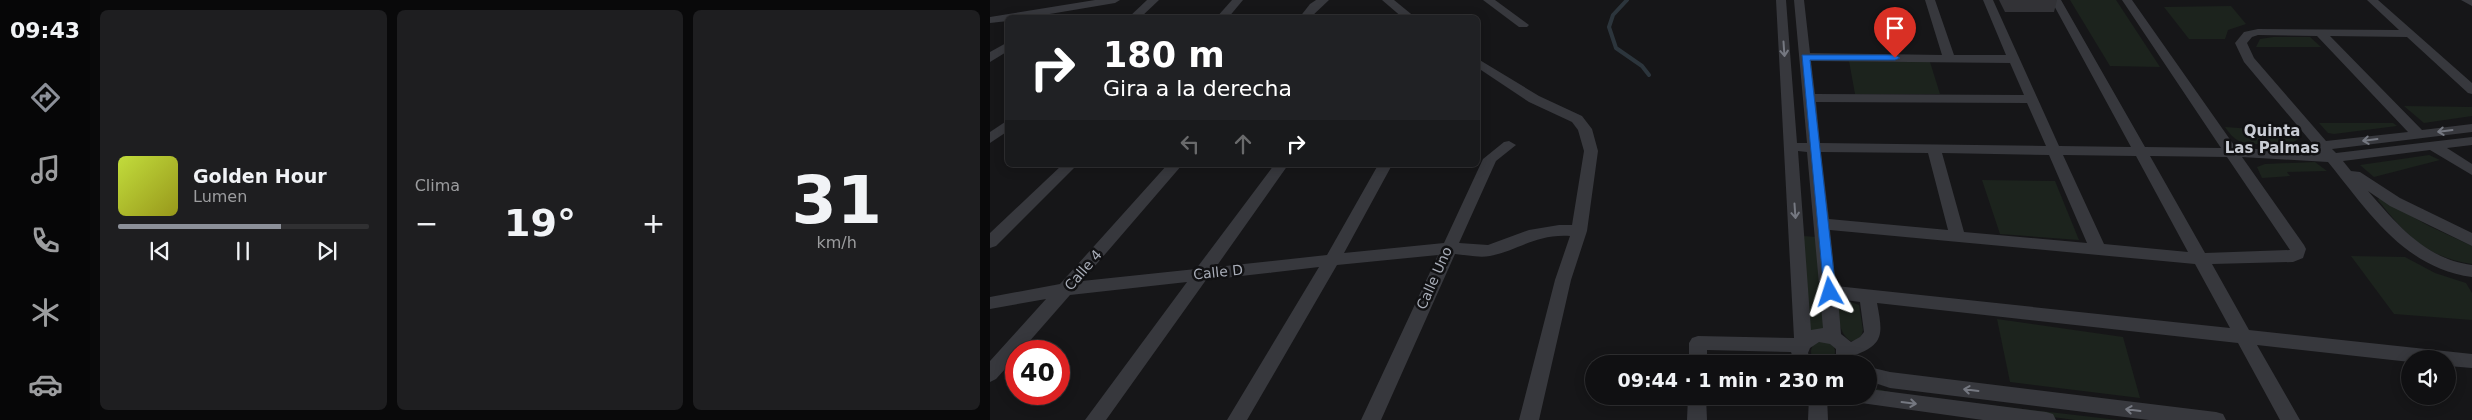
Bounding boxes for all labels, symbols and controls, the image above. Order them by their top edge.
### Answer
pin [1874,7,1916,58]
icon: arrive [1881,14,1909,42]
text: 09:43 [10,18,80,43]
icon: right [1020,35,1085,100]
text: 180 m [1103,35,1225,75]
one-way arrow [1780,40,1789,56]
text: Gira a la derecha [1103,76,1292,101]
icon: directions [28,80,63,115]
district label: Quinta Las Palmas [2225,122,2319,157]
one-way arrow [2437,126,2453,136]
icon: left [1176,130,1204,158]
icon: ahead [1229,130,1257,158]
icon: right [1282,130,1310,158]
one-way arrow [2362,135,2378,145]
icon: music [28,152,63,187]
text: 31 [791,163,882,238]
text: Golden Hour [193,165,327,187]
text: Clima [415,176,460,195]
text: Lumen [193,187,247,206]
text: 19° [504,201,576,245]
one-way arrow [1790,203,1799,219]
text: − [415,207,438,240]
text: + [642,207,665,240]
icon: phone [28,223,63,258]
text: km/h [816,233,857,252]
icon: previous [146,237,174,265]
icon: pause [229,237,257,265]
icon: next [313,237,341,265]
street label: Calle Uno [1413,244,1455,312]
street label: Calle 4 [1061,247,1105,293]
street label: Calle D [1192,261,1244,283]
position arrow [1803,265,1855,317]
icon: climate [28,295,63,330]
speed limit sign: 40 [1005,340,1070,405]
map controls [2401,350,2456,405]
button: sound [2401,350,2456,405]
icon: car [28,367,63,402]
text: 09:44 · 1 min · 230 m [1617,369,1845,391]
one-way arrow [1964,385,1980,395]
one-way arrow [1901,398,1917,408]
one-way arrow [2125,405,2141,415]

